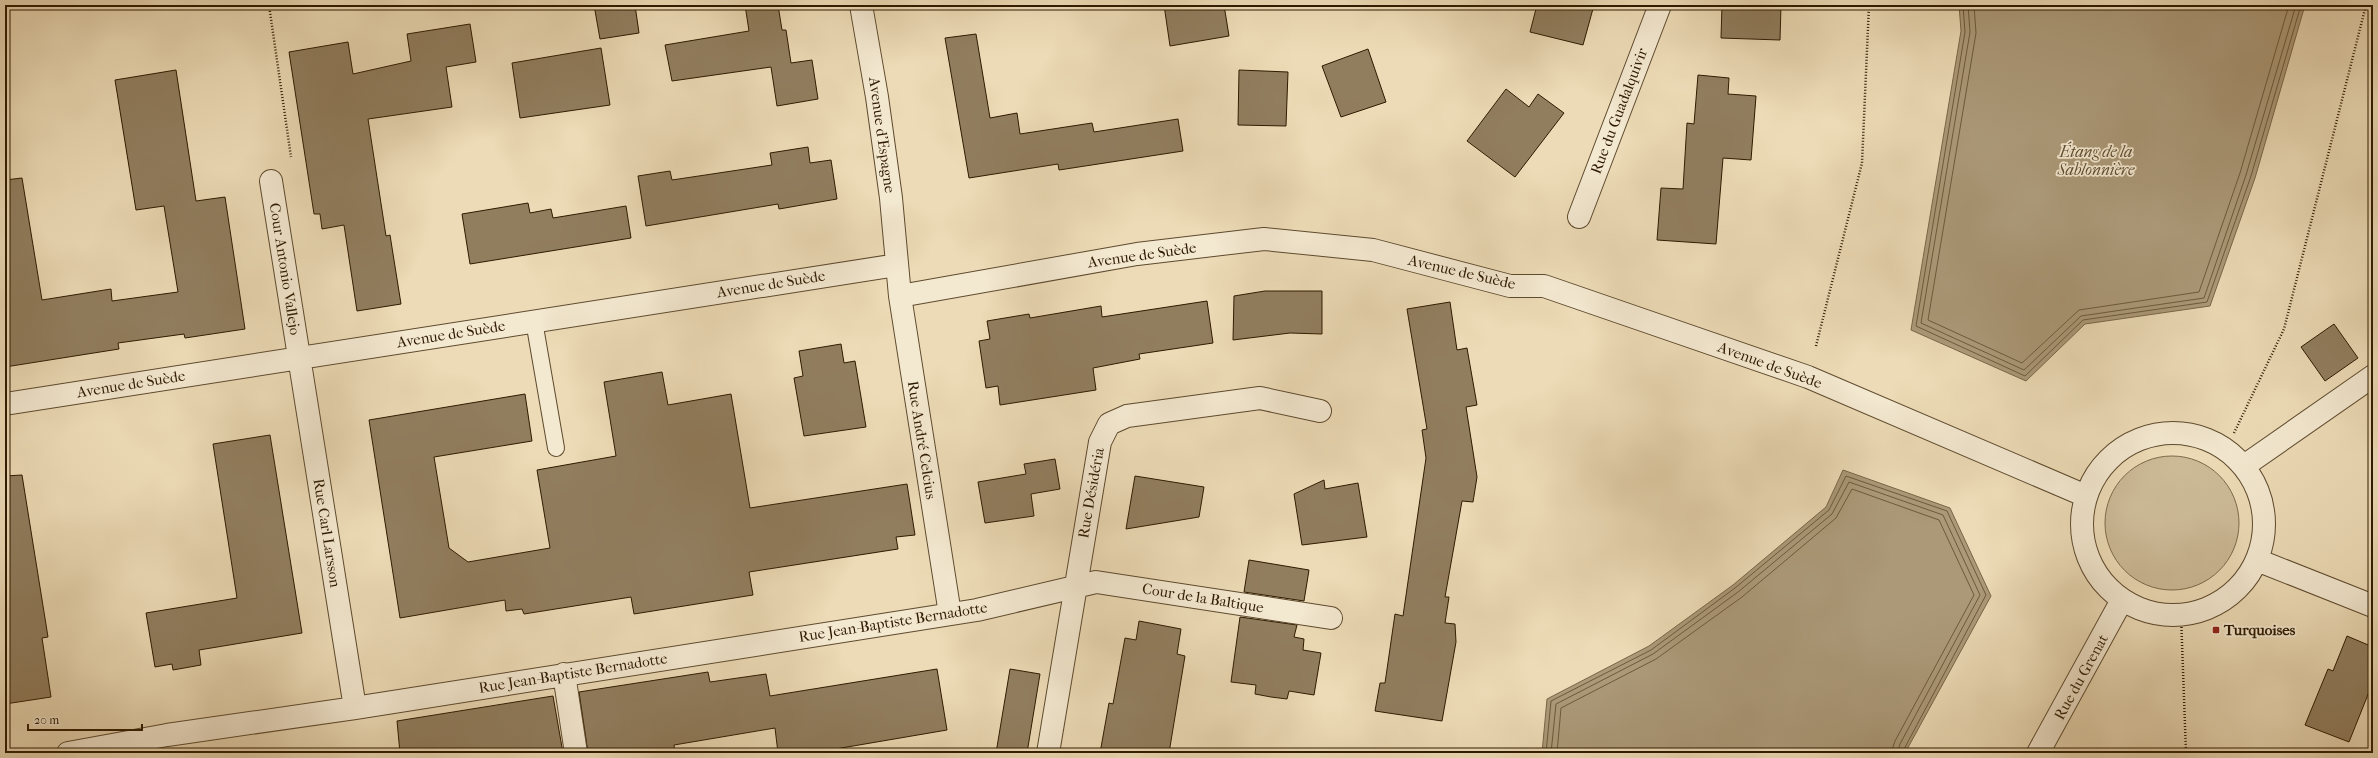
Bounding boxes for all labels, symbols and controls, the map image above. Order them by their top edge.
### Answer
street label: Rue du Guadalquivir [1587,45,1652,177]
street label: Avenue d'Espagne [865,75,899,195]
water label: Étang de la Sablonnière [2057,141,2135,179]
street label: Cour Antonio Vallejo [266,202,304,337]
street label: Avenue de Suède [1086,238,1198,272]
street label: Avenue de Suède [1406,251,1518,293]
street label: Avenue de Suède [714,266,827,302]
street label: Avenue de Suède [394,316,507,352]
street label: Avenue de Suède [1715,337,1825,392]
street label: Avenue de Suède [74,366,187,402]
street label: Rue André Celcius [904,380,940,501]
street label: Rue Désidéria [1074,445,1108,540]
street label: Rue Carl Larsson [310,477,345,589]
street label: Cour de la Baltique [1141,580,1266,617]
street label: Rue Jean-Baptiste Bernadotte [797,598,989,646]
place label: Turquoises [2223,621,2296,639]
marker: Turquoises [2211,625,2221,635]
street label: Rue du Grenat [2050,631,2112,723]
street label: Rue Jean-Baptiste Bernadotte [477,649,669,697]
scale bar [28,706,142,732]
text: 20 m [34,713,59,727]

